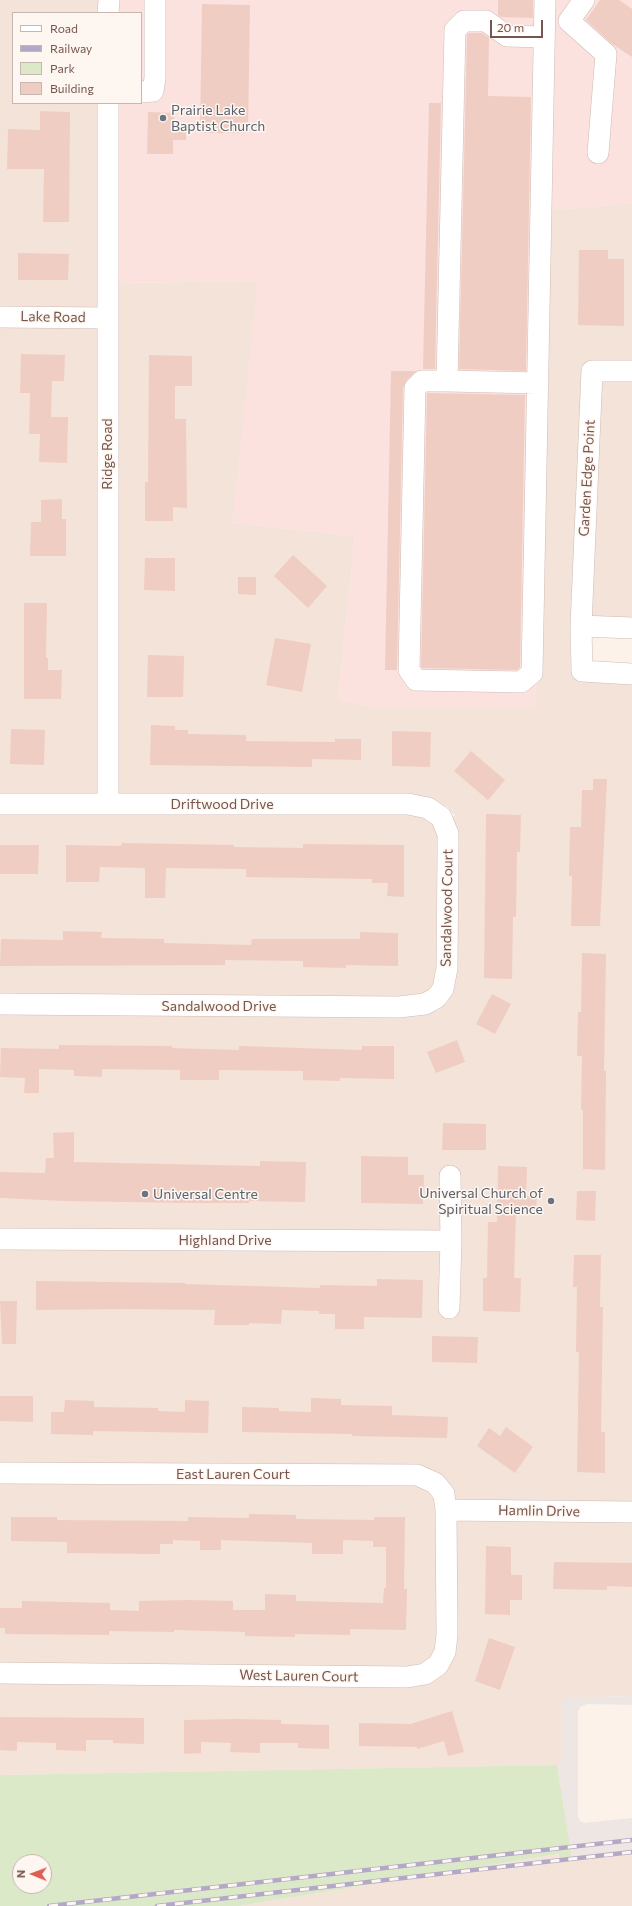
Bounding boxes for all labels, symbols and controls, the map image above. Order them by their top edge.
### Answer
legend [12,12,142,104]
scale bar [492,12,545,38]
text: 20 m [497,20,524,34]
text: Road [50,21,78,35]
text: Railway [50,41,92,55]
text: Park [50,61,75,75]
text: Building [50,81,94,95]
place label: Prairie Lake Baptist Church [171,102,265,134]
marker: Prairie Lake Baptist Church [158,113,168,123]
street label: Lake Road [20,308,86,326]
street label: Ridge Road [99,418,115,490]
street label: Garden Edge Point [576,419,598,537]
street label: Driftwood Drive [170,796,274,812]
street label: Sandalwood Court [438,849,456,967]
street label: Sandalwood Drive [162,998,276,1014]
place label: Universal Church of Spiritual Science [419,1185,543,1218]
place label: Universal Centre [153,1186,258,1202]
marker: Universal Centre [140,1189,150,1199]
marker: Universal Church of Spiritual Science [546,1196,556,1206]
street label: Highland Drive [178,1232,272,1248]
street label: East Lauren Court [176,1466,290,1482]
street label: Hamlin Drive [498,1502,580,1520]
street label: West Lauren Court [239,1667,359,1685]
north arrow [12,1854,52,1894]
text: N [14,1870,27,1878]

